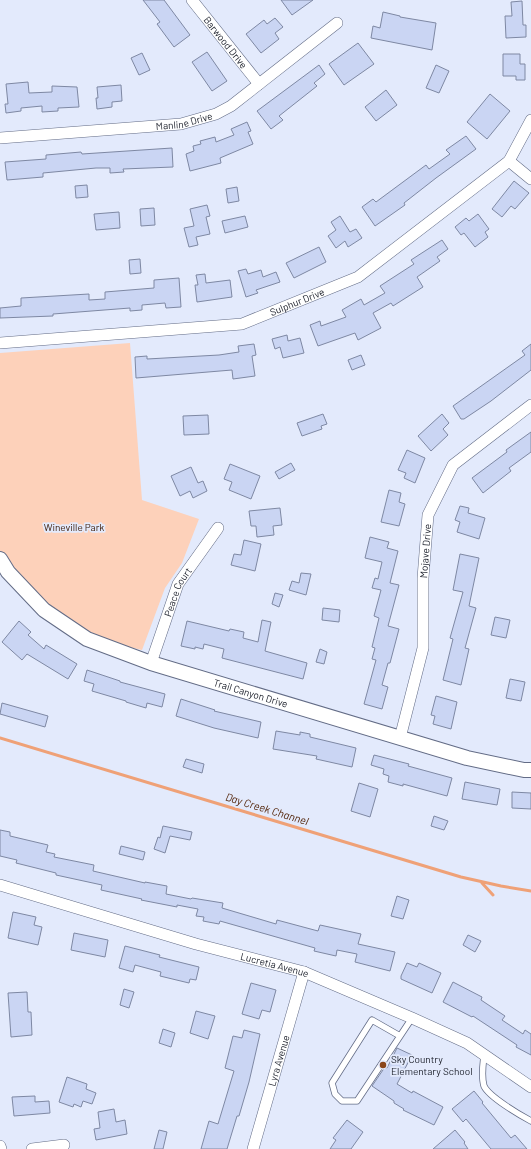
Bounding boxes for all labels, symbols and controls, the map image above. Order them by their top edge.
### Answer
street label: Barwood Drive [201,14,250,71]
street label: Manline Drive [155,109,214,132]
street label: Sulphur Drive [268,285,326,318]
park label: Wineville Park [44,521,104,533]
street label: Mojave Drive [417,523,433,579]
street label: Peace Court [161,565,194,618]
street label: Trail Canyon Drive [212,676,289,710]
water label: Day Creek Channel [224,790,311,827]
street label: Lucretia Avenue [239,950,311,979]
street label: Lyra Avenue [265,1034,292,1088]
place label: Sky Country Elementary School [391,1053,472,1077]
marker: Sky Country Elementary School [378,1060,388,1070]

